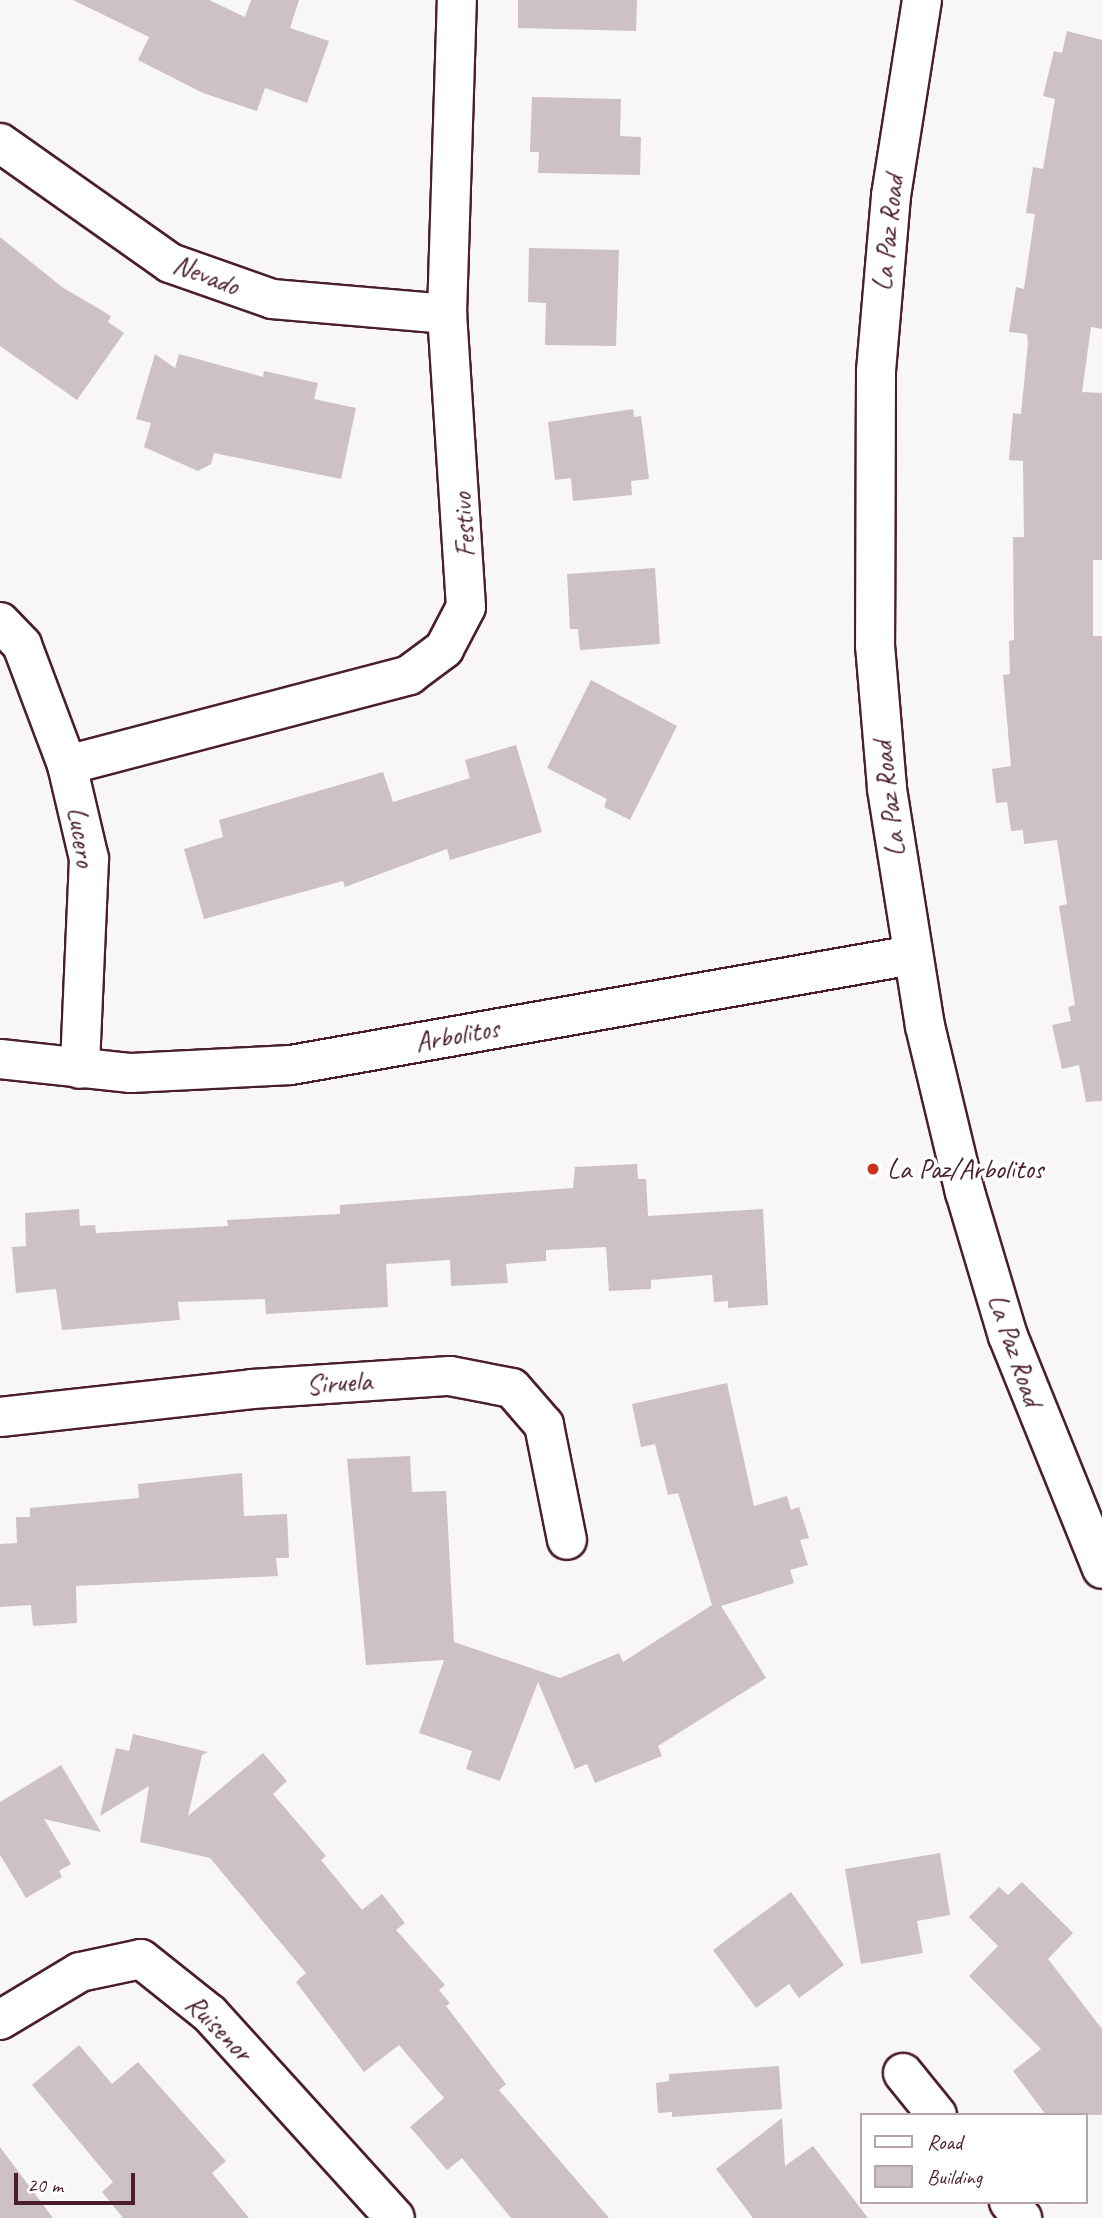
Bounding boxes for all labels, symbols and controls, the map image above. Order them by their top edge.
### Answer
street label: La Paz Road [865,173,911,293]
street label: Nevado [168,247,244,303]
street label: Festivo [445,492,483,558]
street label: La Paz Road [865,739,913,859]
street label: Lucero [60,805,102,869]
street label: Arbolitos [412,1011,502,1059]
place label: La Paz/Arbolitos [887,1152,1045,1186]
marker: La Paz/Arbolitos [865,1161,881,1177]
street label: La Paz Road [980,1289,1050,1411]
street label: Siruela [305,1364,373,1402]
street label: Ruisenor [178,1987,260,2069]
legend [860,2113,1088,2204]
text: Road [927,2129,962,2155]
scale bar [18,2158,138,2202]
text: Building [927,2164,982,2190]
text: 20 m [27,2172,63,2198]

